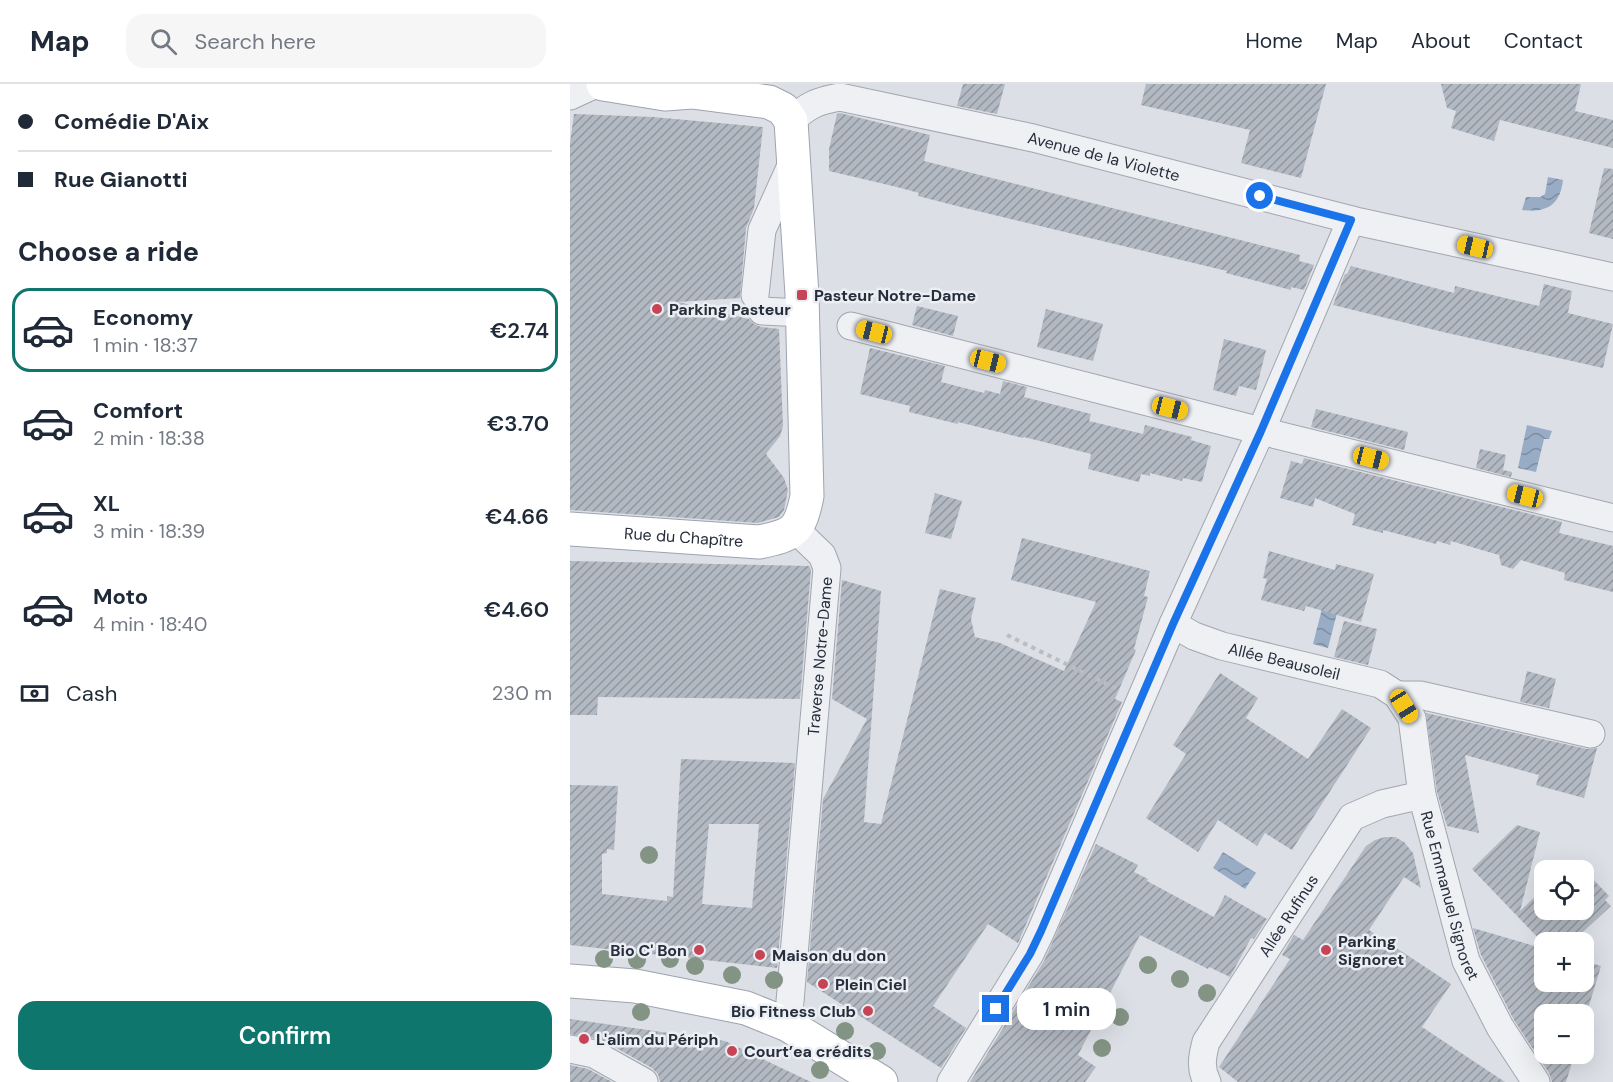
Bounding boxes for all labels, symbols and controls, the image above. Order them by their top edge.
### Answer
search box [126,14,546,68]
text: Map [30,23,90,60]
icon: search [147,25,180,58]
text: Search here [195,27,316,56]
text: Home [1245,27,1303,55]
text: Map [1336,27,1378,55]
text: About [1411,27,1471,55]
text: Contact [1504,27,1583,55]
text: Comédie D'Aix [54,107,209,136]
street label: Avenue de la Violette [1026,127,1182,186]
text: Rue Gianotti [54,165,188,194]
route start [1246,182,1273,209]
text: Choose a ride [18,234,199,269]
car [1455,234,1495,260]
place label: Pasteur Notre-Dame [814,285,976,306]
marker: Pasteur Notre-Dame [795,288,809,302]
place label: Parking Pasteur [669,299,791,320]
marker: Parking Pasteur [650,302,664,316]
icon: car [21,303,75,357]
text: Economy [93,303,193,332]
text: €2.74 [490,316,549,345]
car [854,319,894,345]
text: 1 min · 18:37 [93,332,198,358]
car [968,348,1008,374]
car [1150,395,1190,421]
icon: car [21,396,75,450]
text: Comfort [93,396,183,425]
text: €3.70 [487,409,549,438]
text: 2 min · 18:38 [93,425,205,451]
car [1351,445,1391,471]
car [1505,483,1545,509]
icon: car [21,489,75,543]
text: XL [93,489,120,518]
text: €4.66 [485,502,549,531]
text: 3 min · 18:39 [93,518,205,544]
street label: Rue du Chapître [623,523,744,552]
street label: Traverse Notre-Dame [803,576,837,737]
icon: car [21,582,75,636]
text: Moto [93,582,148,611]
text: €4.60 [484,595,549,624]
text: 4 min · 18:40 [93,611,207,637]
street label: Allée Beausoleil [1226,638,1342,685]
icon: cash [18,677,51,710]
text: Cash [66,679,117,708]
text: 230 m [492,680,552,706]
car [1387,686,1421,726]
street label: Rue Emmanuel Signoret [1416,809,1484,984]
map controls [1534,860,1594,1064]
button: locate [1534,860,1594,920]
street label: Allée Rufinus [1254,870,1323,961]
place label: Parking Signoret [1338,931,1404,970]
button: + [1534,932,1594,992]
place label: Bio C' Bon [610,940,687,961]
marker: Bio C' Bon [692,943,706,957]
marker: Parking Signoret [1319,943,1333,957]
place label: Maison du don [772,945,886,966]
marker: Maison du don [753,948,767,962]
place label: Plein Ciel [835,974,907,995]
marker: Plein Ciel [816,977,830,991]
callout: 1 min [1017,988,1116,1030]
route end [982,995,1009,1022]
text: 1 min [1043,996,1090,1022]
button: Confirm [18,1001,552,1070]
place label: Bio Fitness Club [731,1001,856,1022]
marker: Bio Fitness Club [861,1004,875,1018]
button: − [1534,1004,1594,1064]
place label: L'alim du Périph [596,1029,718,1050]
marker: L'alim du Périph [577,1032,591,1046]
place label: Court’ea crédits [744,1041,872,1062]
marker: Court’ea crédits [725,1044,739,1058]

